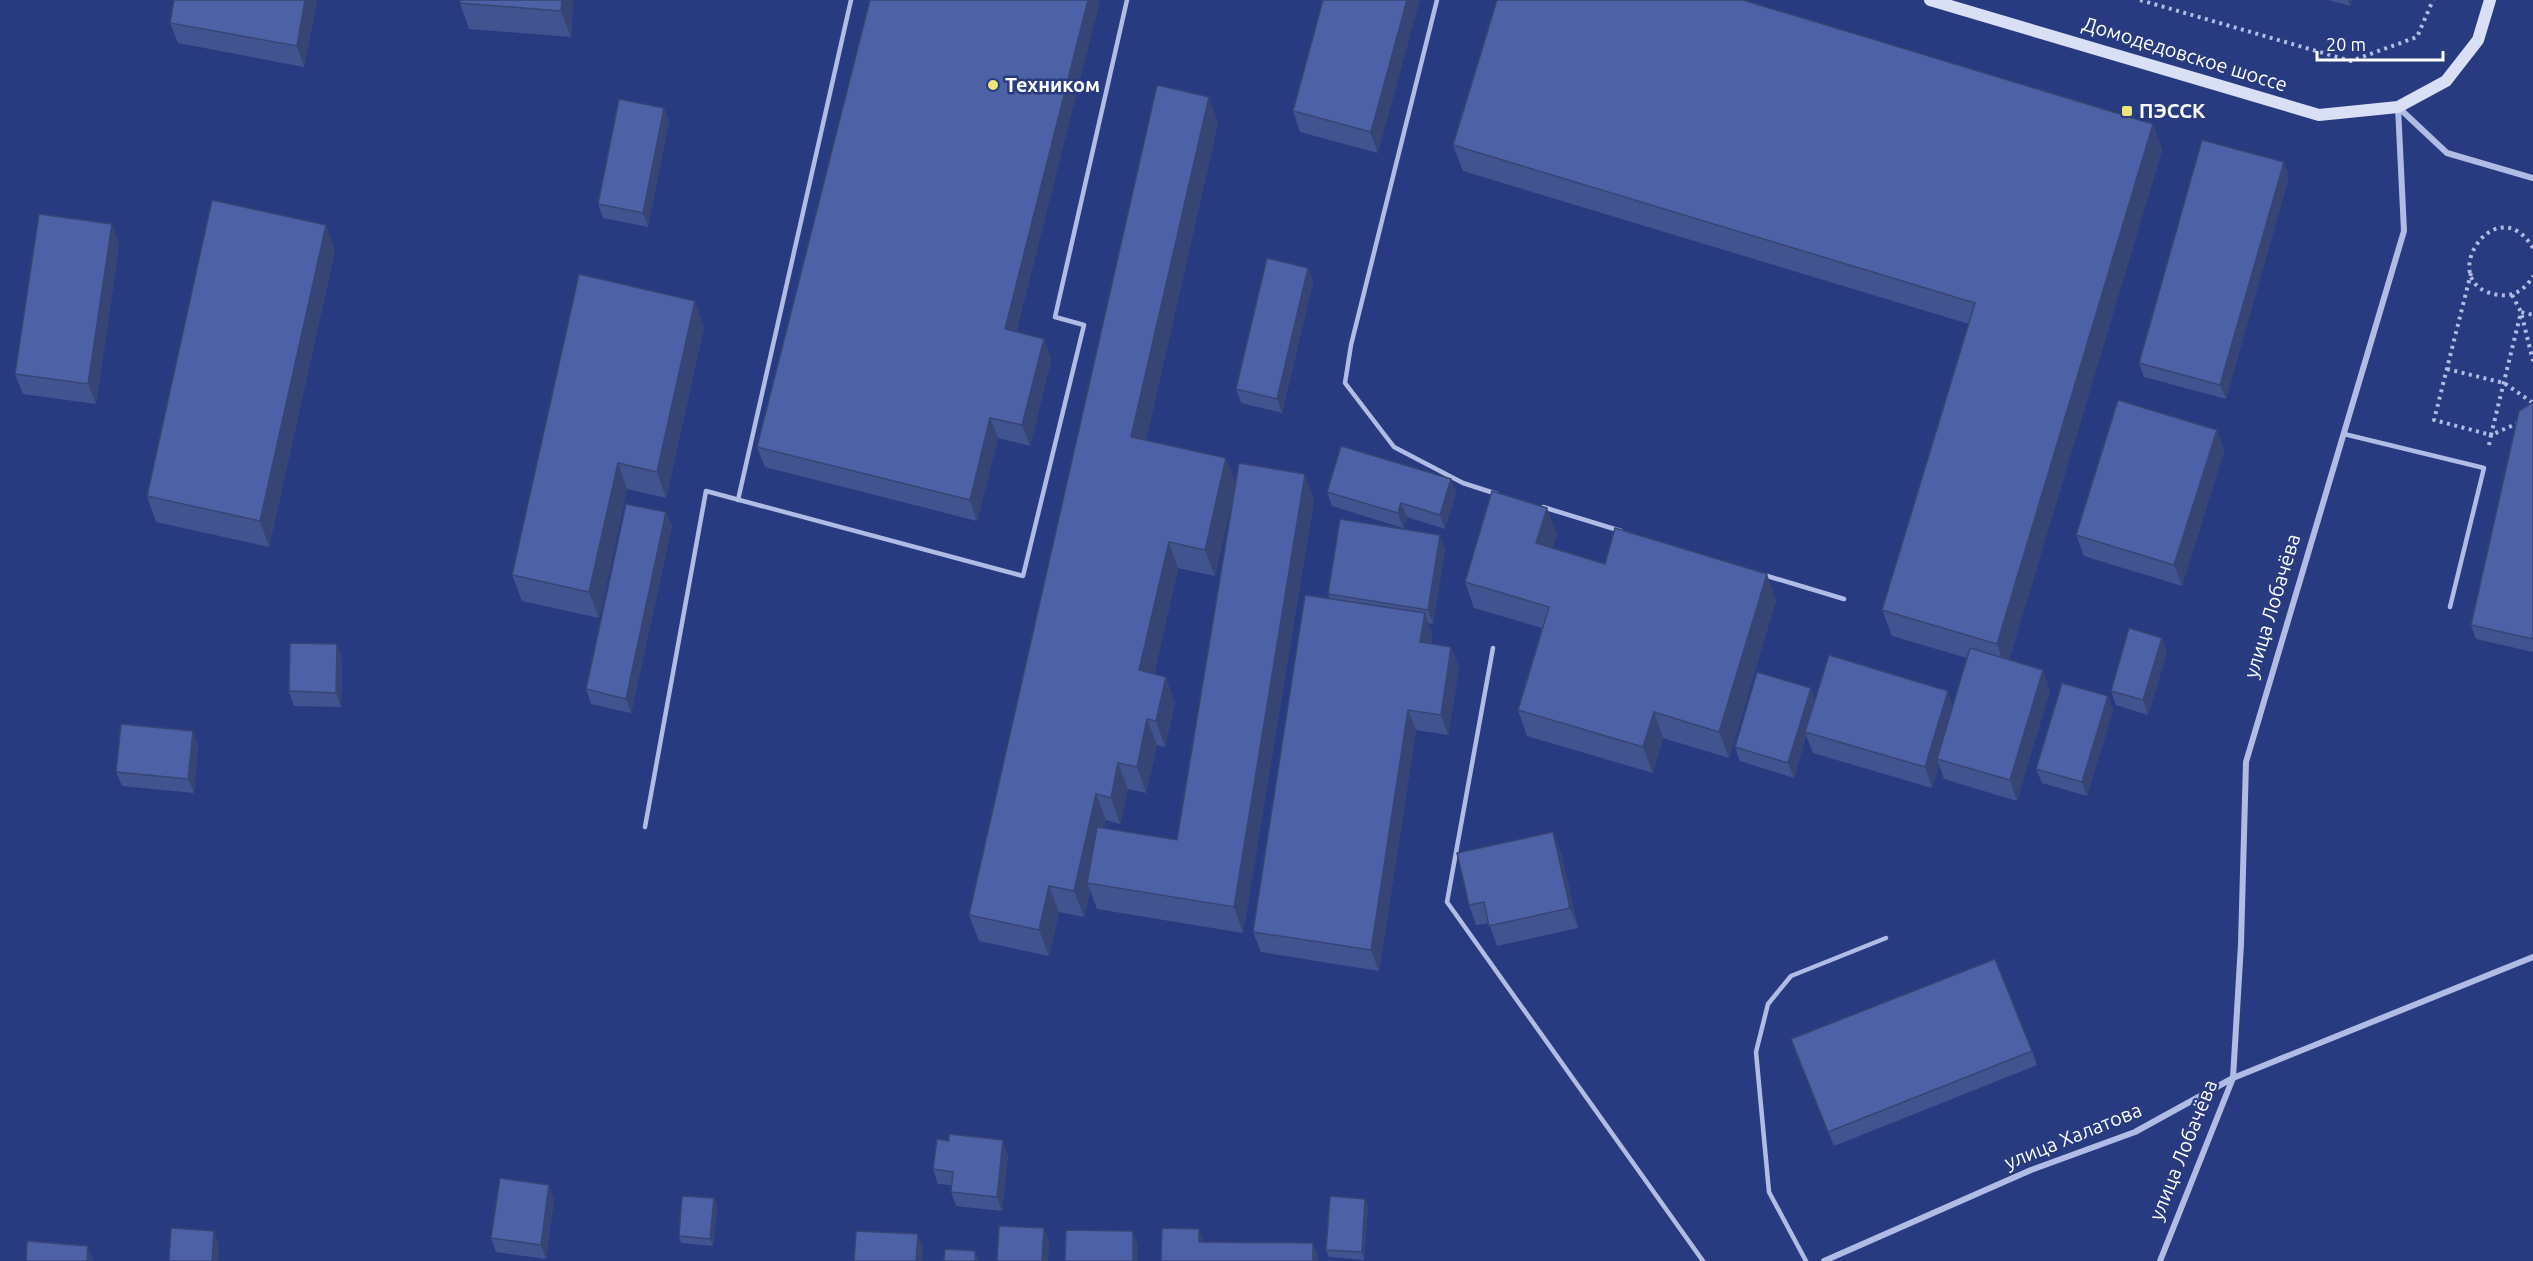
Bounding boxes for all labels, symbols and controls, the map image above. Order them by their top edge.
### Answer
street label: Домодедовское шоссе [2080,11,2290,96]
scale bar [2317,24,2443,62]
text: 20 m [2326,34,2366,54]
place label: Техником [1005,73,1100,96]
marker: Техником [986,78,1000,92]
place label: ПЭССК [2139,99,2206,122]
marker: ПЭССК [2120,104,2134,118]
street label: улица Лобачёва [2239,531,2304,681]
street label: улица Лобачёва [2144,1076,2221,1224]
street label: улица Халатова [2001,1098,2145,1174]

